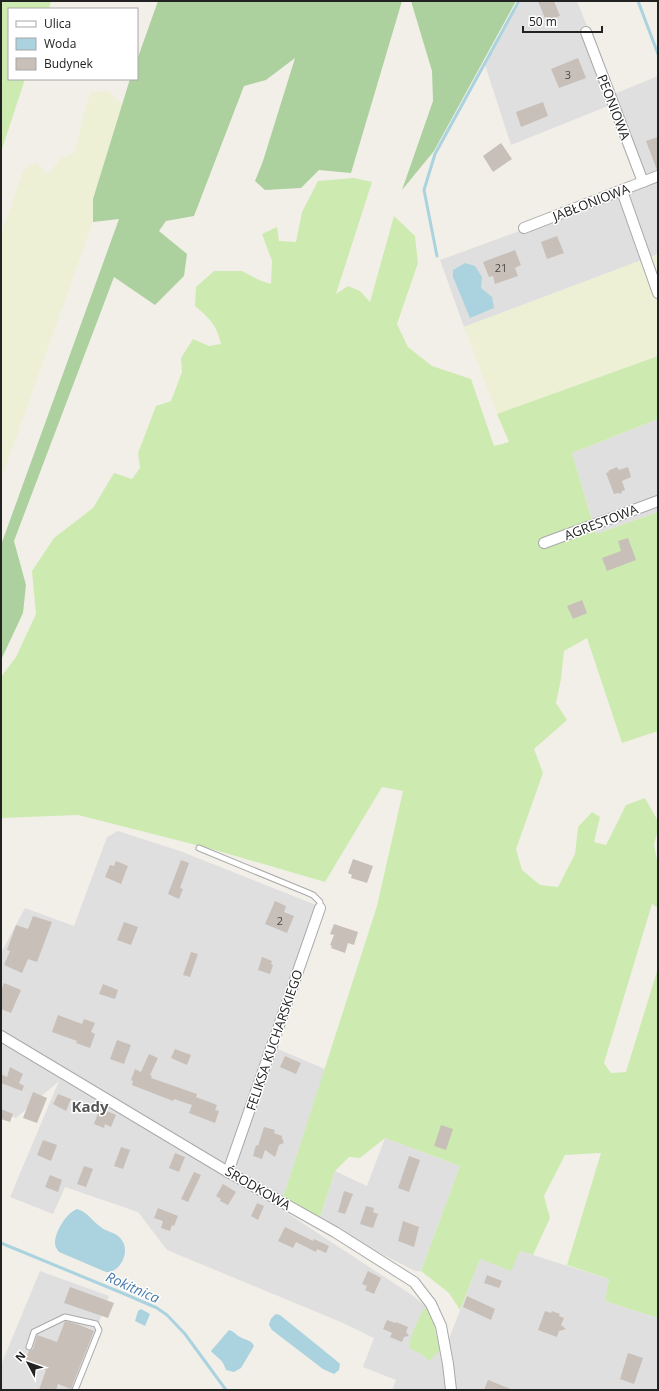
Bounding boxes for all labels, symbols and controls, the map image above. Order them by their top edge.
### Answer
legend [8,8,138,80]
scale bar [523,8,602,34]
text: 50 m [529,13,557,30]
text: Ulica [44,15,71,32]
text: Woda [44,35,76,52]
text: Budynek [44,55,94,72]
house number: 3 [565,67,571,82]
street label: PEONIOWA [593,72,635,143]
street label: JABŁONIOWA [548,179,633,226]
house number: 21 [495,260,507,275]
street label: AGRESTOWA [562,499,641,544]
house number: 2 [277,913,283,928]
street label: FELIKSA KUCHARSKIEGO [241,967,307,1113]
district label: Kady [71,1096,109,1116]
street label: ŚRODKOWA [222,1162,295,1214]
water label: Rokitnica [103,1267,163,1307]
north arrow [8,1343,48,1383]
text: N [11,1348,29,1364]

